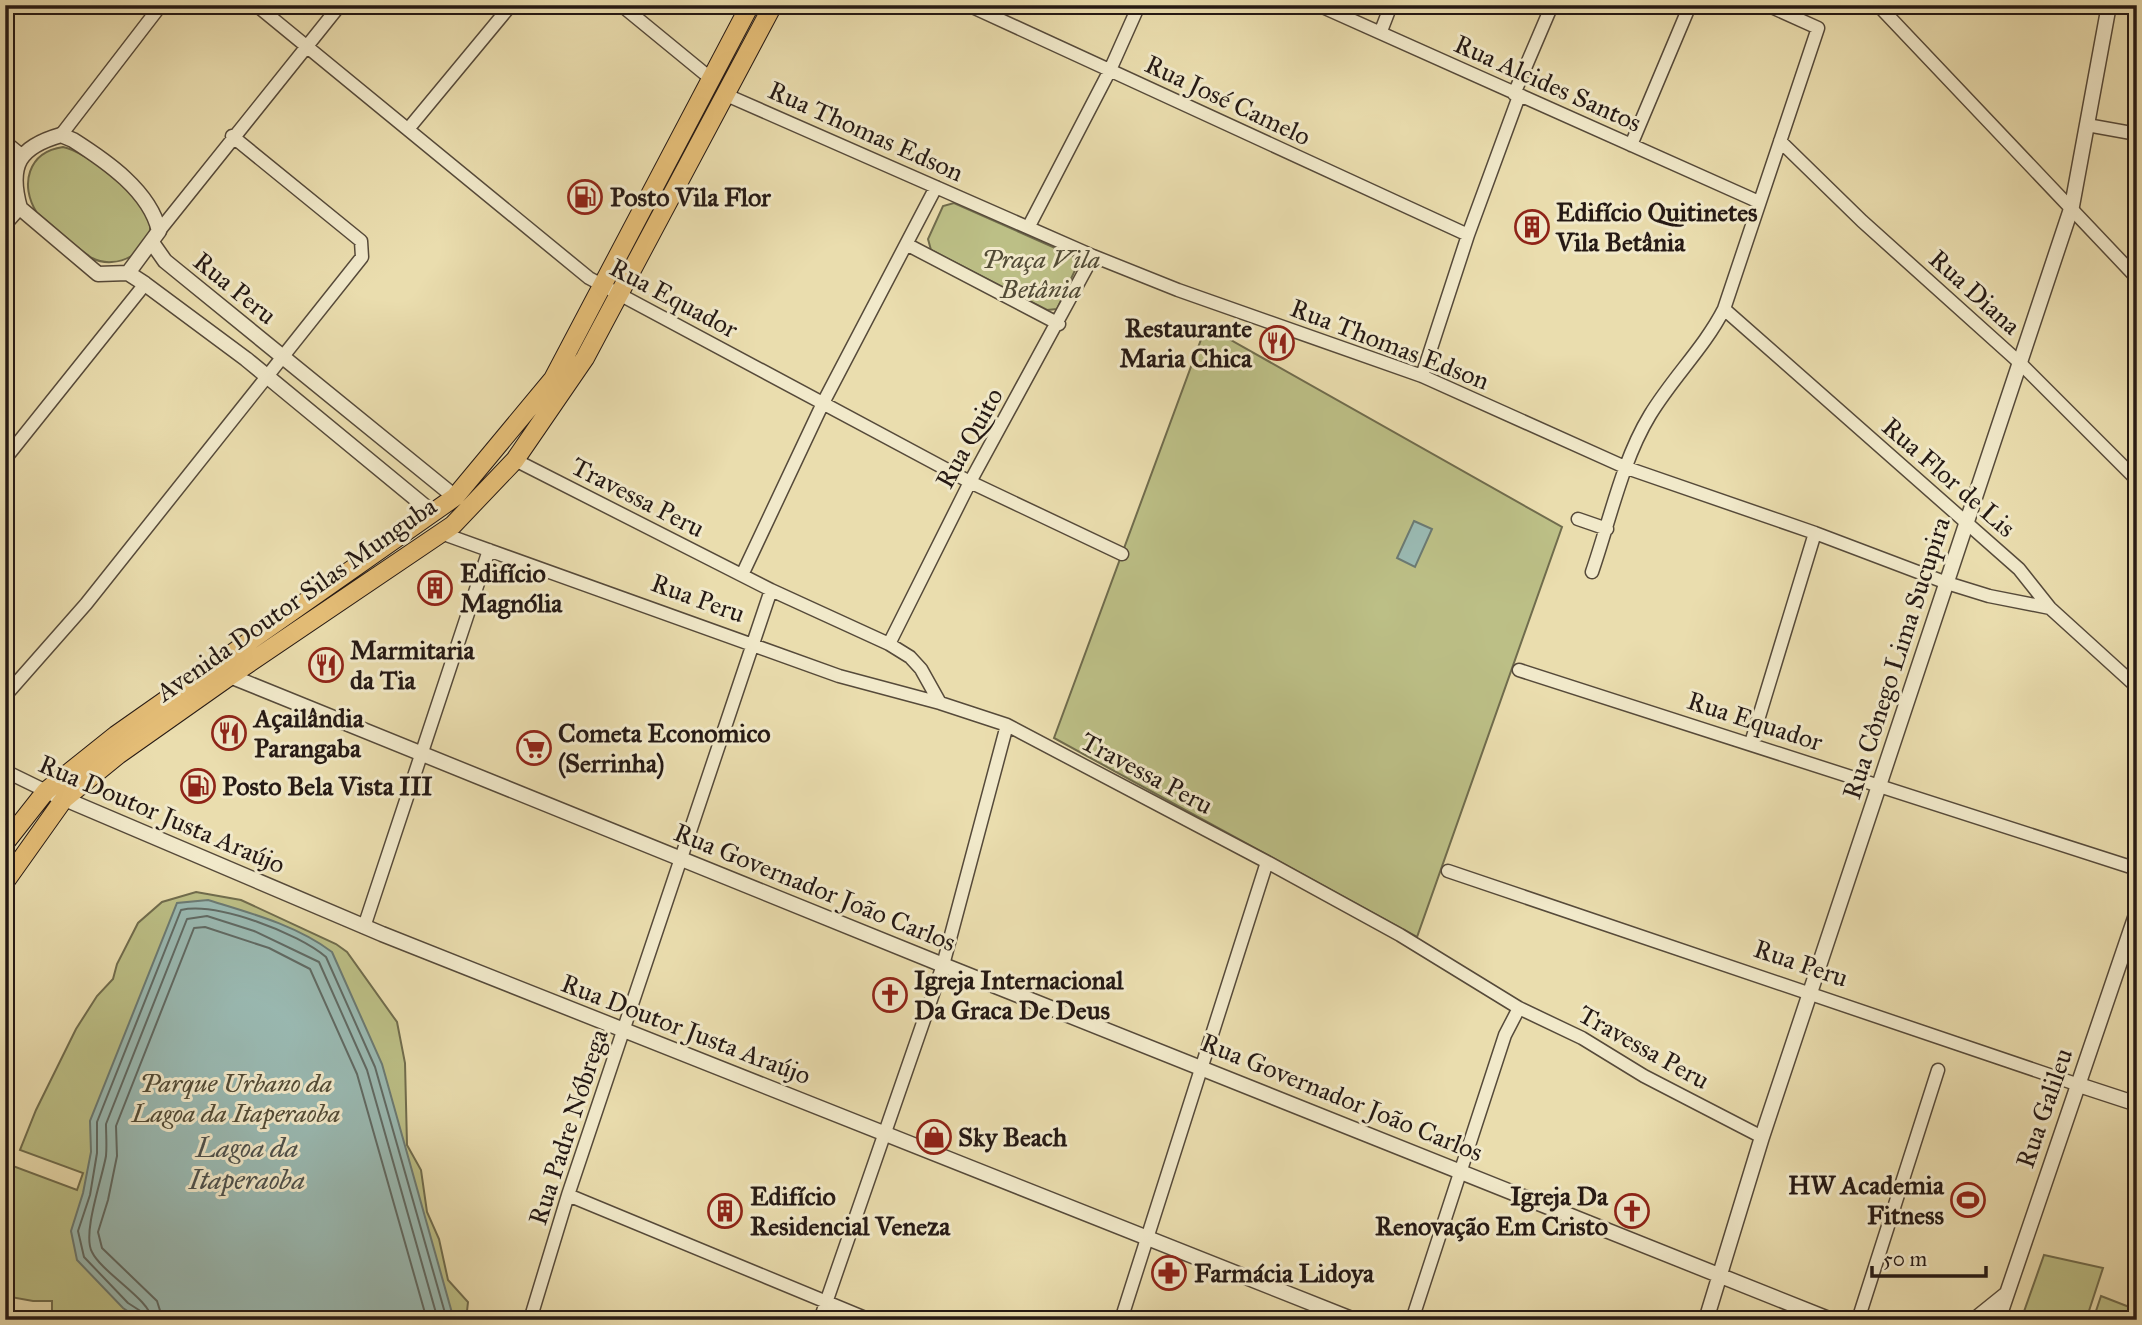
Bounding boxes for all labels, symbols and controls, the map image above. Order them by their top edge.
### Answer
street label: Rua Alcides Santos [1449,27,1647,139]
street label: Rua José Camelo [1140,48,1316,152]
street label: Rua Thomas Edson [763,74,969,188]
fuel station icon: Posto Vila Flor [566,178,604,216]
place label: Posto Vila Flor [610,181,772,213]
place label: Edifício Quitinetes Vila Betânia [1555,196,1758,258]
building icon: Edifício Quitinetes Vila Betânia [1513,208,1551,246]
park label: Praça Vila Betânia [982,243,1100,305]
street label: Rua Diana [1923,243,2027,341]
street label: Rua Peru [187,245,283,331]
street label: Rua Equador [604,251,744,345]
street label: Rua Thomas Edson [1286,291,1494,397]
place label: Restaurante Maria Chica [1120,312,1253,374]
restaurant icon: Restaurante Maria Chica [1258,324,1296,362]
street label: Rua Quito [928,382,1010,494]
street label: Rua Flor de Lis [1876,410,2022,544]
street label: Travessa Peru [566,450,710,544]
street label: Avenida Doutor Silas Munguba [149,490,442,709]
street label: Rua Cônego Lima Sucupira [1835,513,1957,803]
place label: Edifício Magnólia [460,557,563,620]
street label: Rua Peru [647,566,749,630]
building icon: Edifício Magnólia [416,569,454,607]
place label: Marmitaria da Tia [350,634,475,696]
restaurant icon: Marmitaria da Tia [307,646,345,684]
street label: Rua Equador [1683,684,1827,758]
place label: Açailândia Parangaba [252,702,365,765]
restaurant icon: Açailândia Parangaba [210,714,248,752]
place label: Cometa Economico (Serrinha) [558,717,771,780]
street label: Travessa Peru [1075,725,1219,821]
supermarket icon: Cometa Economico (Serrinha) [515,729,553,767]
street label: Rua Doutor Justa Araújo [34,748,290,880]
fuel station icon: Posto Bela Vista III [179,767,217,805]
place label: Posto Bela Vista III [222,770,433,802]
street label: Rua Governador João Carlos [669,816,961,958]
street label: Rua Peru [1750,932,1852,994]
place label: Igreja Internacional Da Graca De Deus [914,964,1125,1026]
street label: Rua Doutor Justa Araújo [557,967,815,1091]
church icon: Igreja Internacional Da Graca De Deus [871,976,909,1014]
street label: Travessa Peru [1573,998,1715,1096]
street label: Rua Padre Nóbrega [521,1025,615,1229]
street label: Rua Governador João Carlos [1196,1026,1488,1168]
street label: Rua Galileu [2009,1044,2079,1172]
park label: Parque Urbano da Lagoa da Itaperaoba [131,1067,340,1130]
shop icon: Sky Beach [915,1118,953,1156]
place label: Sky Beach [958,1121,1068,1153]
water label: Lagoa da Itaperaoba [188,1130,305,1197]
place label: HW Academia Fitness [1788,1169,1945,1231]
place label: Edifício Residencial Veneza [750,1180,951,1242]
place label: Igreja Da Renovação Em Cristo [1375,1180,1609,1242]
sports icon: HW Academia Fitness [1949,1181,1987,1219]
building icon: Edifício Residencial Veneza [706,1192,744,1230]
church icon: Igreja Da Renovação Em Cristo [1613,1192,1651,1230]
scale bar [1872,1234,1986,1278]
text: 50 m [1883,1246,1928,1272]
pharmacy icon: Farmácia Lidoya [1150,1254,1188,1292]
place label: Farmácia Lidoya [1194,1257,1375,1289]

